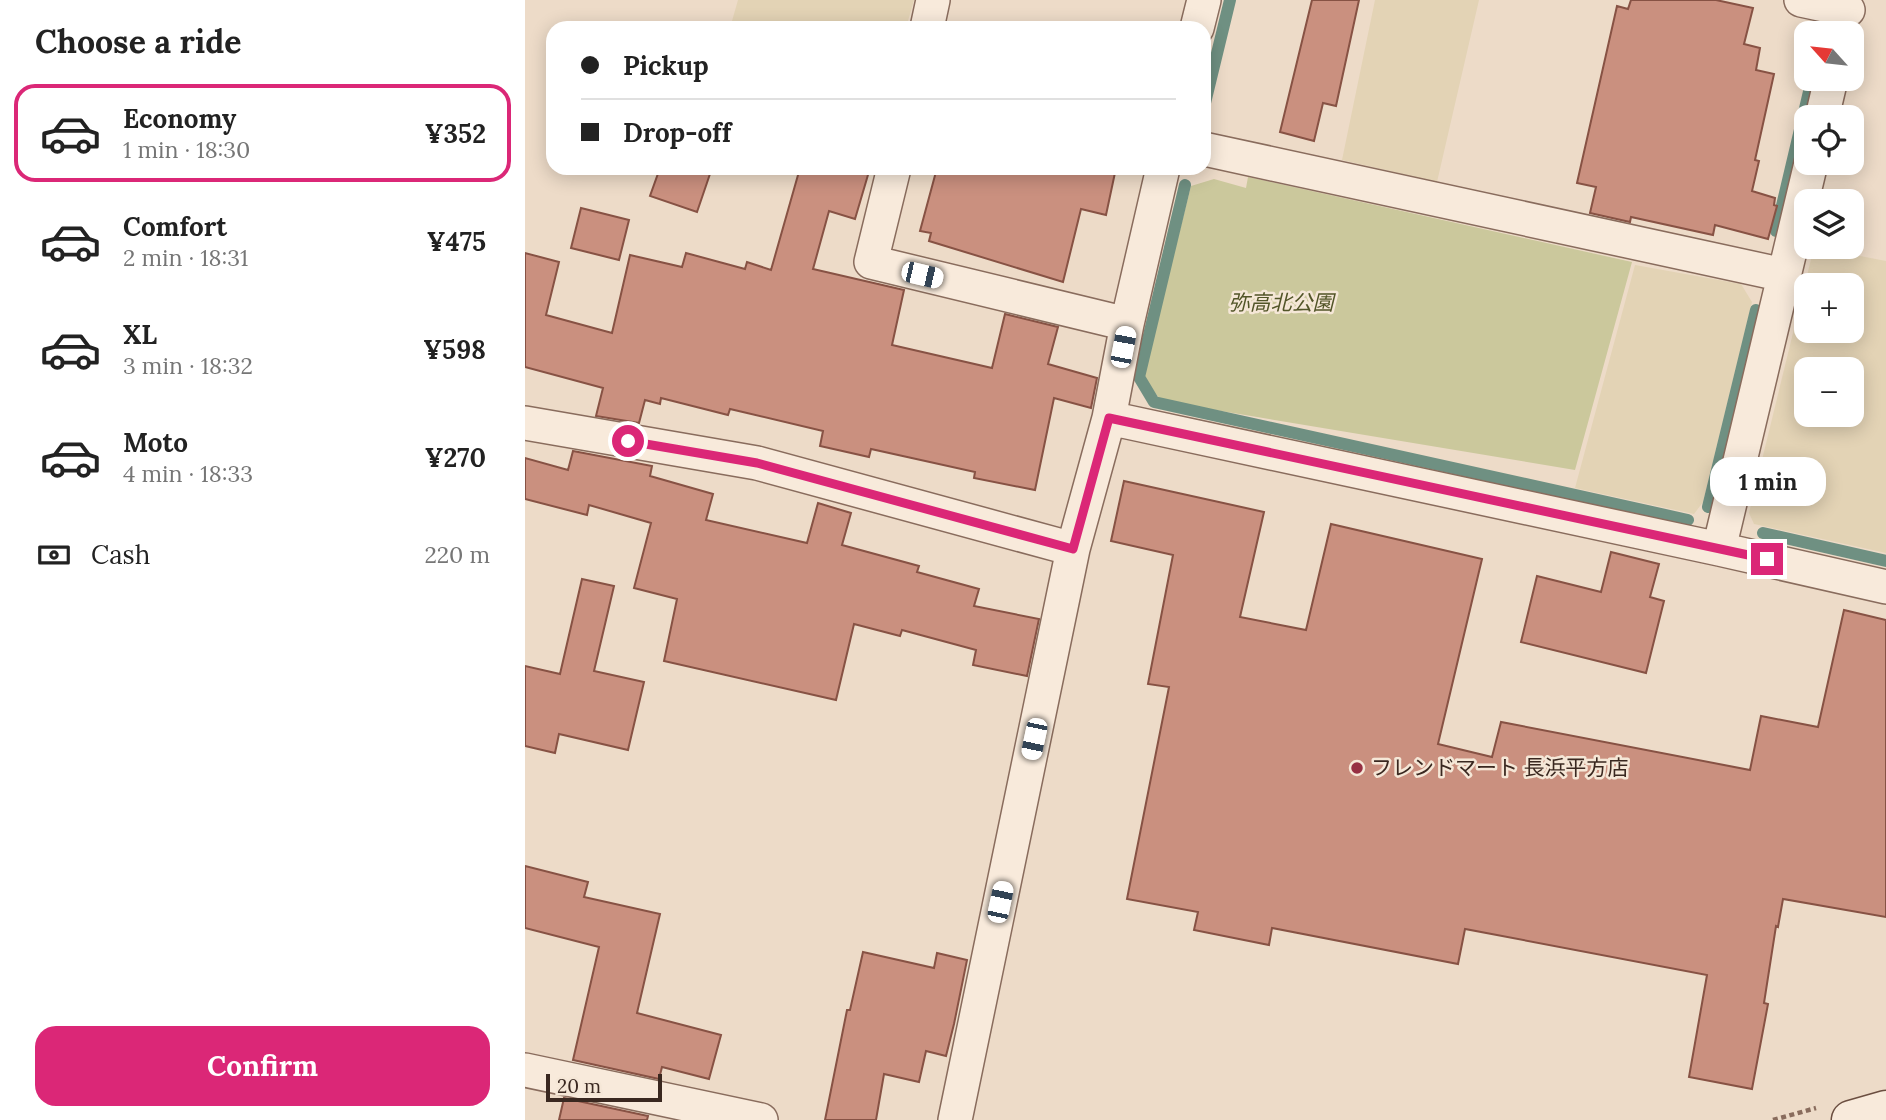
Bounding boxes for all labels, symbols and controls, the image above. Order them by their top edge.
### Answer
text: Choose a ride [35,21,242,62]
north arrow [1794,21,1864,91]
map controls [1794,21,1864,427]
text: Pickup [623,49,709,82]
icon: car [39,102,102,165]
text: Economy [123,102,236,135]
button: locate [1794,105,1864,175]
text: Drop-off [623,116,731,149]
text: ¥352 [425,117,486,150]
text: 1 min · 18:30 [123,135,250,164]
button: layers [1794,189,1864,259]
icon: car [39,210,102,273]
text: Comfort [123,210,227,243]
text: ¥475 [427,225,486,258]
text: 2 min · 18:31 [123,243,248,272]
car [900,260,945,290]
button: + [1794,273,1864,343]
park label: 弥高北公園 [1229,289,1336,316]
icon: car [39,318,102,381]
text: XL [123,318,157,351]
car [1109,324,1138,370]
text: ¥598 [423,333,486,366]
text: 3 min · 18:32 [123,351,253,380]
button: − [1794,357,1864,427]
route start [612,425,644,457]
icon: car [39,426,102,489]
text: Moto [123,426,188,459]
text: ¥270 [425,441,486,474]
callout: 1 min [1709,458,1825,506]
text: 4 min · 18:33 [123,459,253,488]
text: 1 min [1739,467,1797,496]
icon: cash [35,536,73,574]
text: Cash [91,538,150,571]
text: 220 m [424,540,490,569]
route end [1751,543,1783,575]
car [1020,716,1049,762]
place label: フレンドマート 長浜平方店 [1371,754,1629,781]
marker: フレンドマート 長浜平方店 [1349,760,1365,776]
car [986,879,1015,925]
button: Confirm [35,1026,490,1106]
scale bar [546,1071,661,1103]
text: 20 m [557,1074,601,1098]

